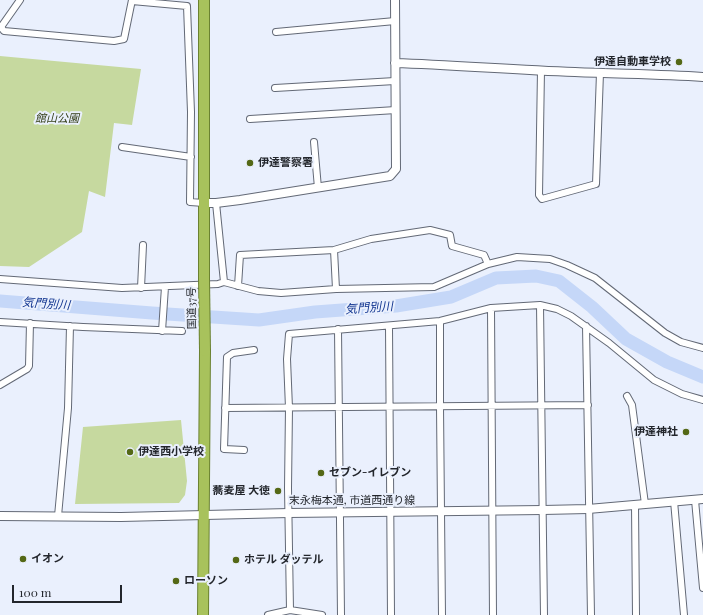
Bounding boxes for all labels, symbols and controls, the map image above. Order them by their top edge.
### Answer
place label: 伊達自動車学校 [594,55,671,69]
marker: 伊達自動車学校 [674,57,684,67]
park label: 館山公園 [35,112,79,126]
place label: 伊達警察署 [258,156,313,170]
marker: 伊達警察署 [245,158,255,168]
street label: 国道37号 [185,287,199,329]
water label: 気門別川 [22,295,70,313]
water label: 気門別川 [345,299,393,317]
place label: 伊達神社 [634,425,678,439]
marker: 伊達神社 [681,427,691,437]
place label: 伊達西小学校 [138,445,204,459]
marker: 伊達西小学校 [125,447,135,457]
place label: セブン-イレブン [329,466,411,480]
marker: セブン-イレブン [316,468,326,478]
place label: 蕎麦屋 大徳 [212,484,270,498]
marker: 蕎麦屋 大徳 [273,486,283,496]
street label: 末永梅本通, 市道西通り線 [289,494,415,508]
place label: イオン [31,552,64,566]
place label: ホテル ダッテル [244,553,324,567]
marker: イオン [18,554,28,564]
marker: ホテル ダッテル [231,555,241,565]
place label: ローソン [184,574,228,588]
marker: ローソン [171,576,181,586]
scale bar [14,577,124,603]
text: 100 m [19,584,51,600]

